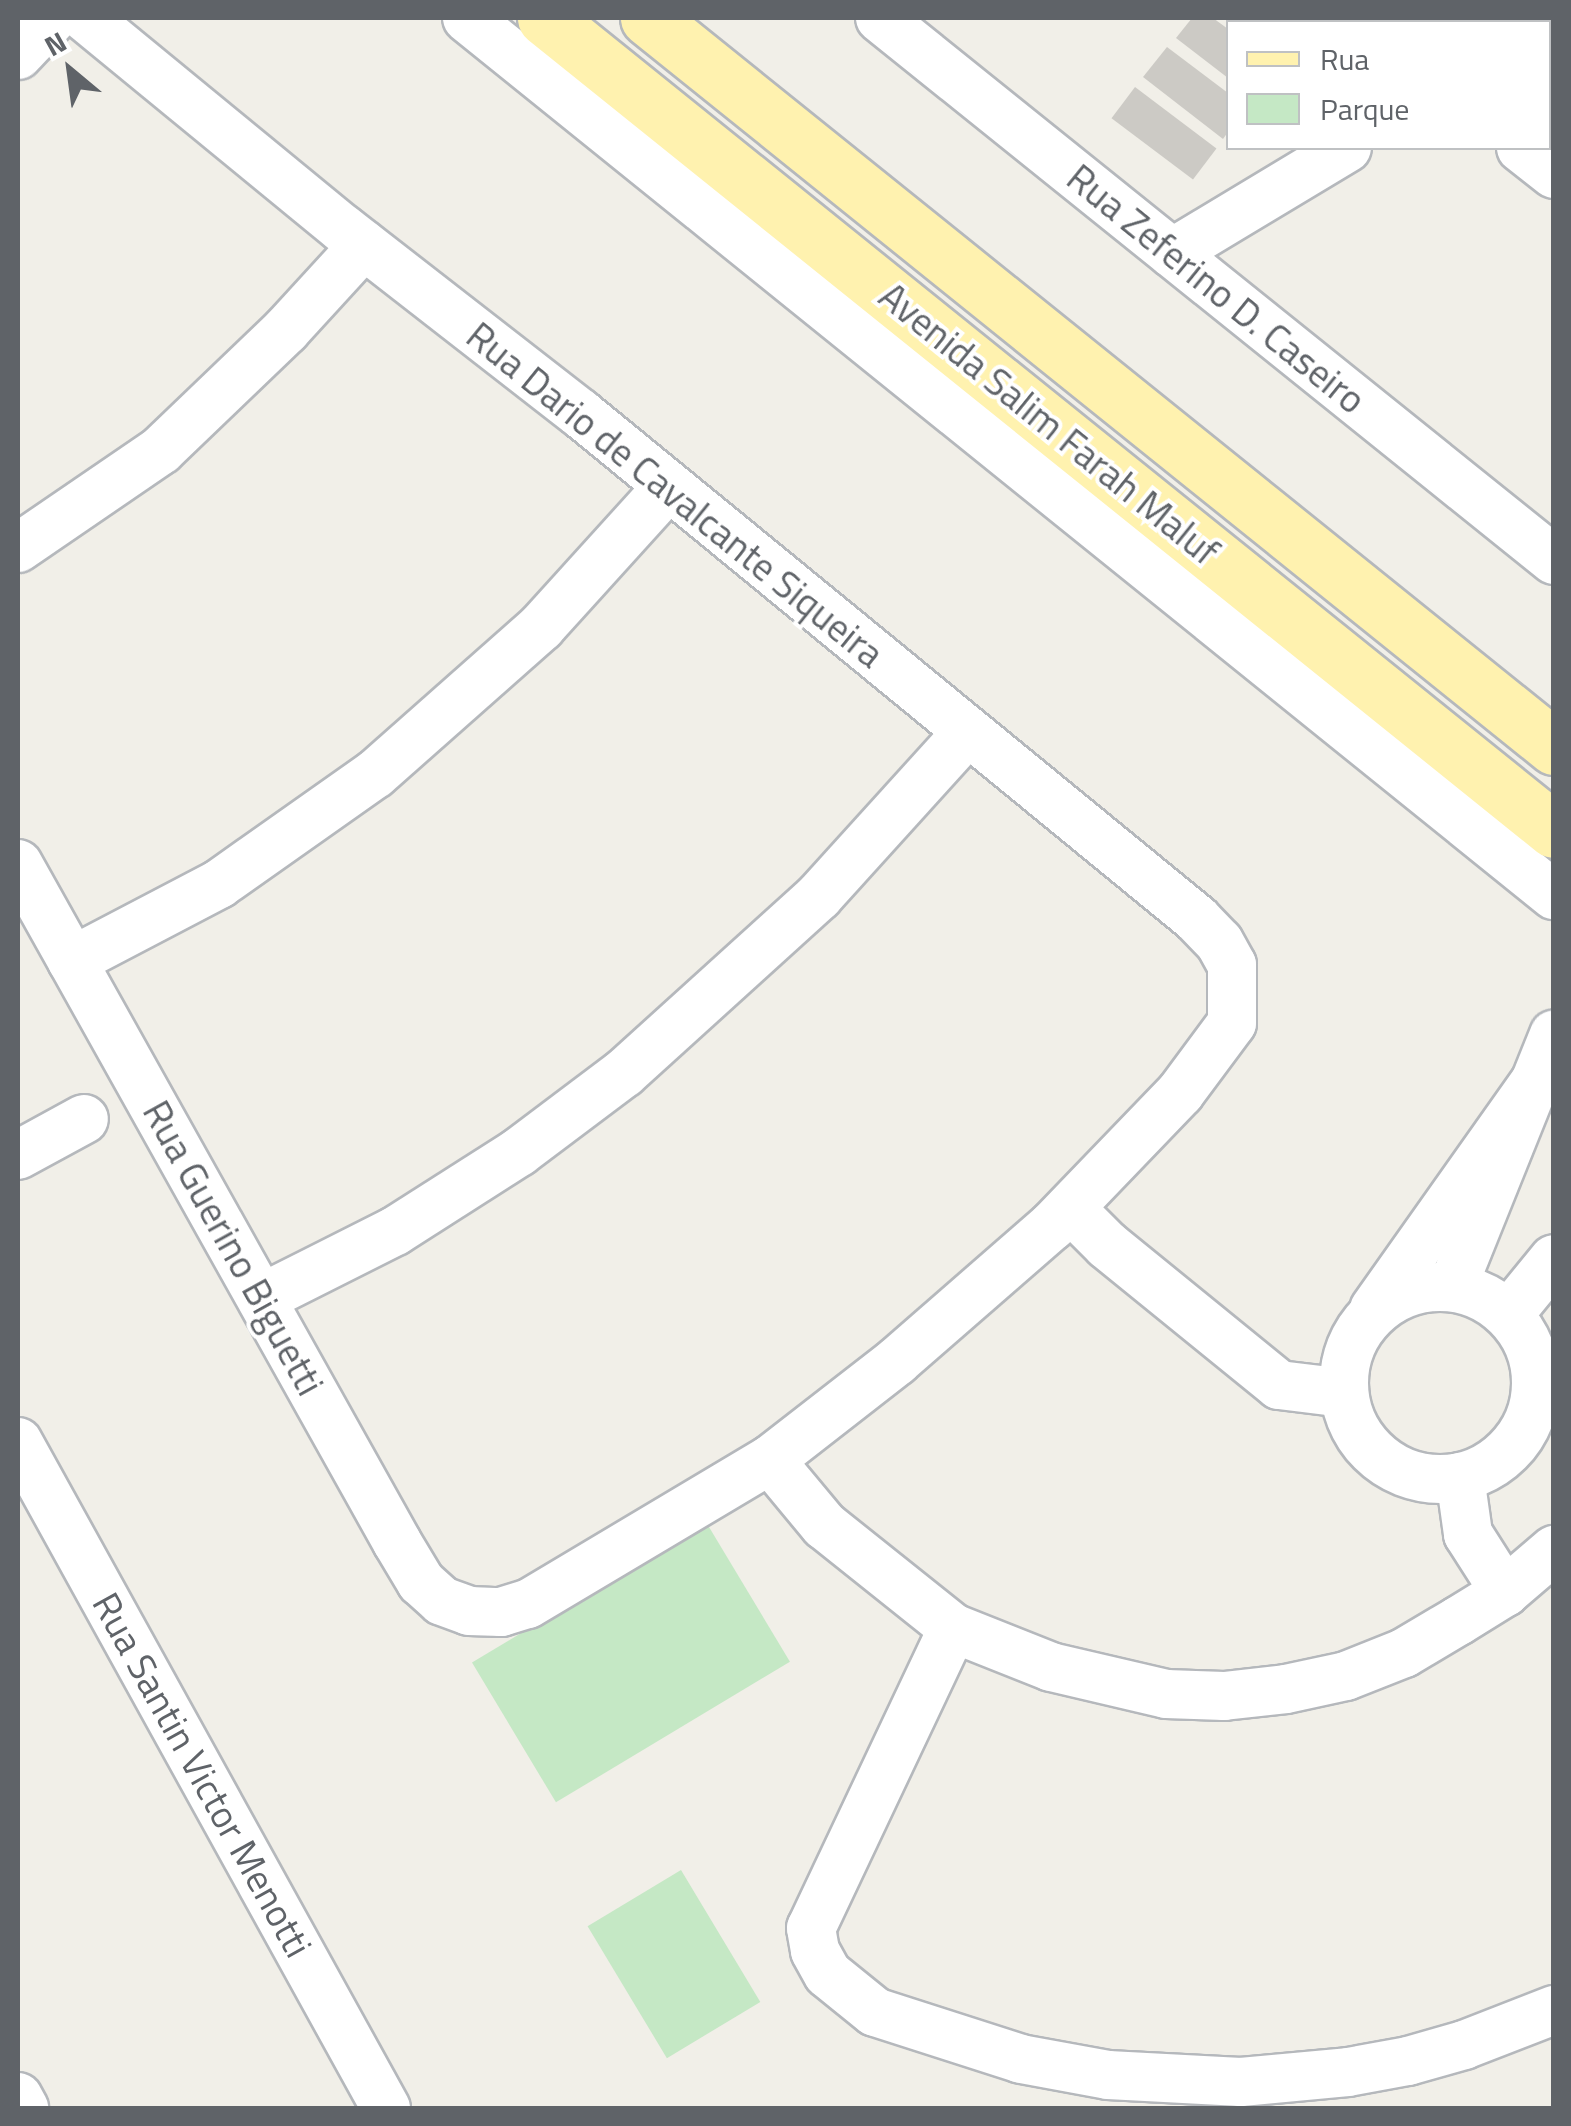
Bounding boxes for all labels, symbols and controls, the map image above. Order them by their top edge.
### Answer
north arrow [20,20,120,120]
text: N [36,20,74,67]
legend [1226,20,1551,150]
text: Rua [1320,36,1369,82]
text: Parque [1320,86,1410,132]
street label: Rua Zeferino D. Caseiro [1058,155,1374,423]
street label: Avenida Salim Farah Maluf [870,273,1228,575]
street label: Rua Dario de Cavalcante Siqueira [457,313,893,677]
street label: Rua Guerino Biguetti [133,1093,333,1403]
street label: Rua Santin Victor Menotti [83,1585,321,1965]

